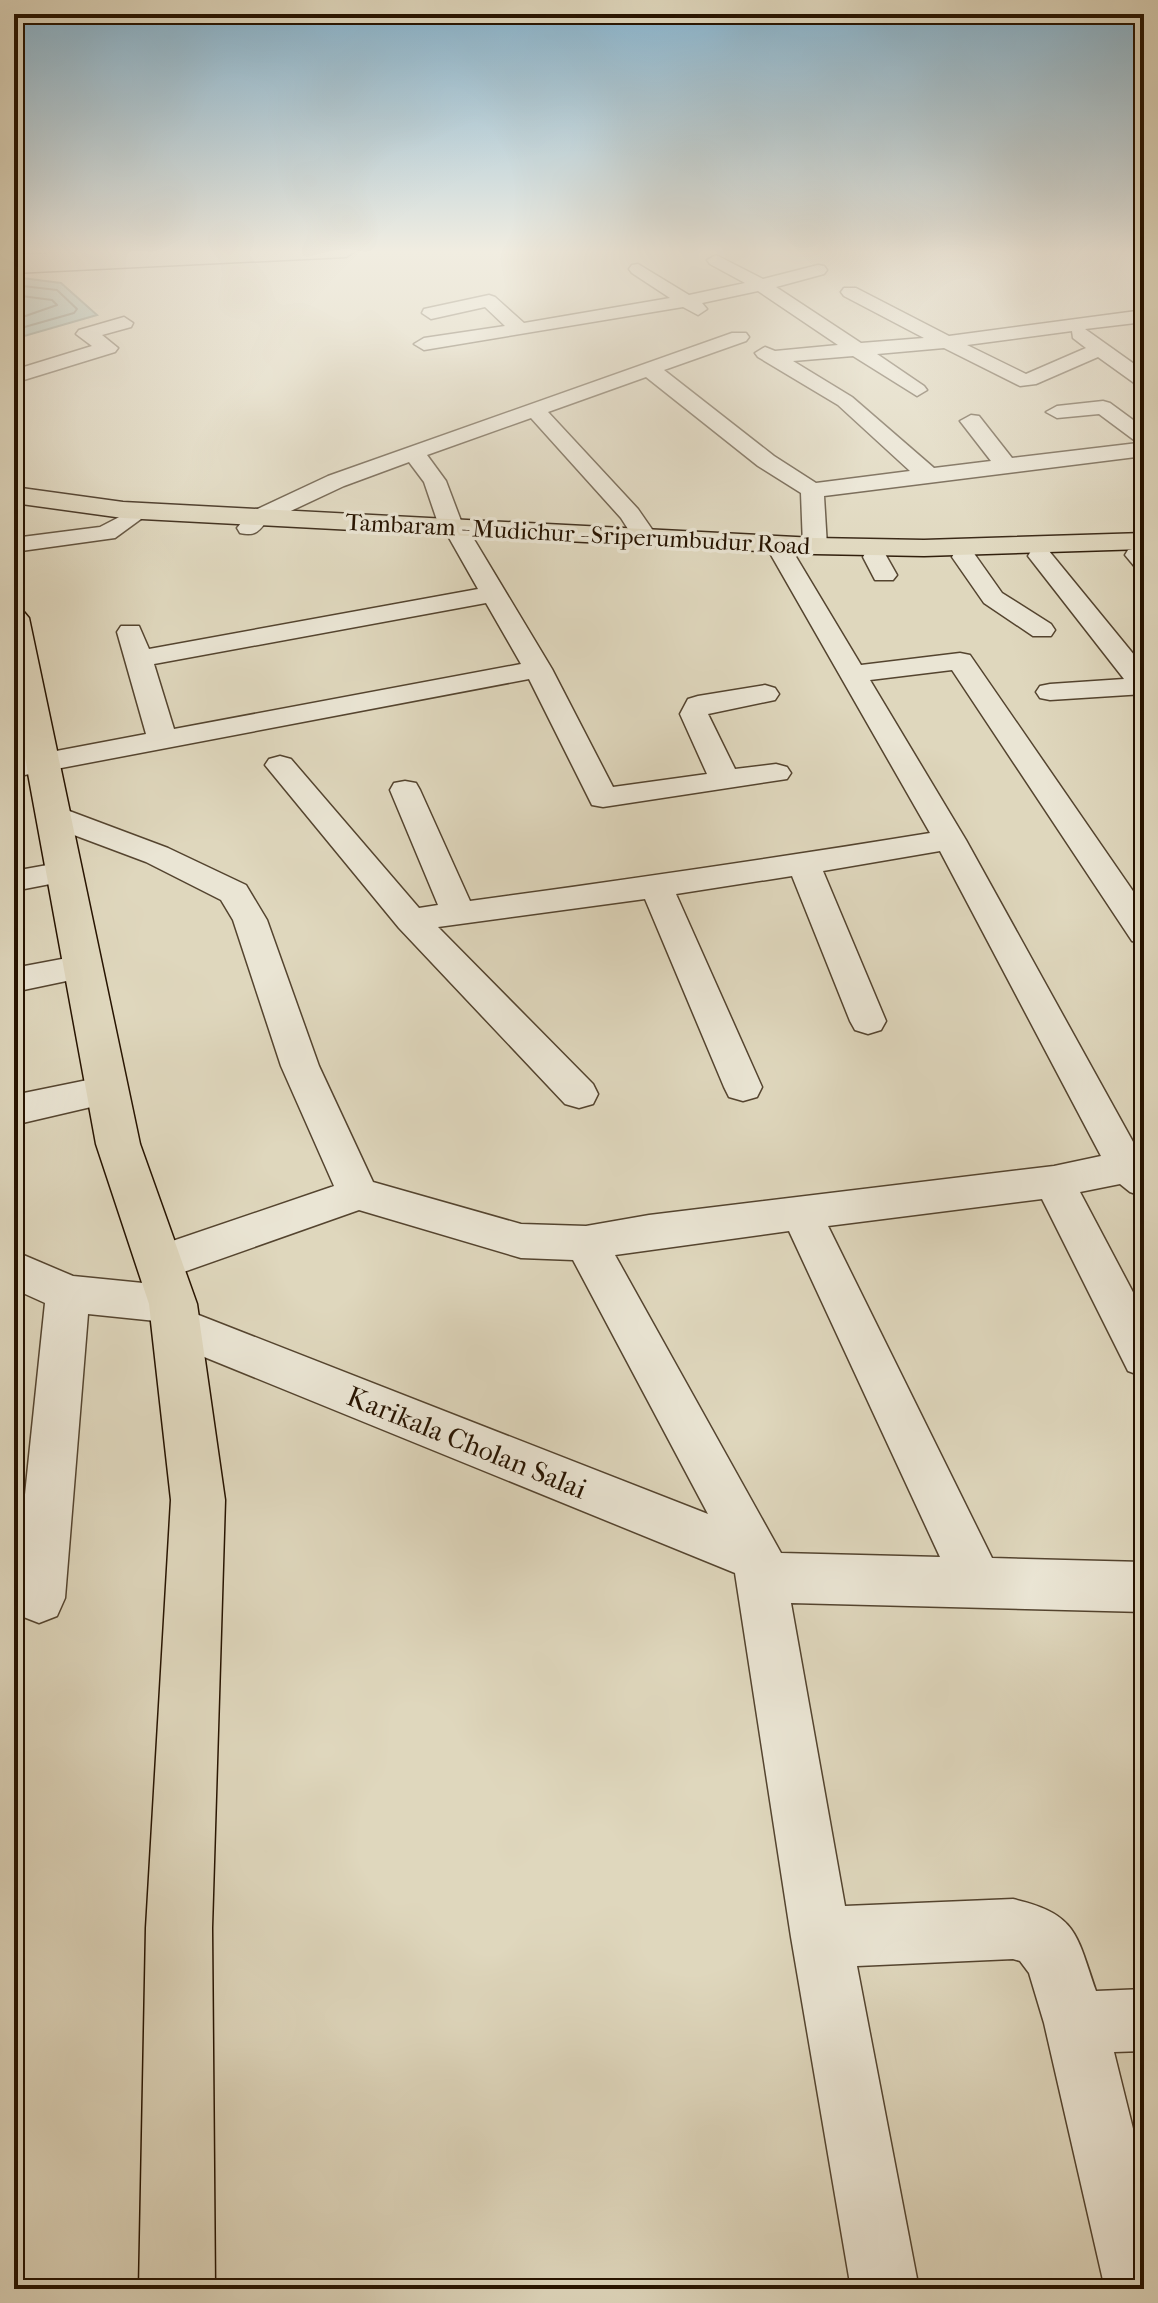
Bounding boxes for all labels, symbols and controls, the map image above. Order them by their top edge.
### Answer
street label: Tambaram - Mudichur - Sriperumbudur Road [345,508,812,560]
street label: Karikala Cholan Salai [342,1379,591,1506]

